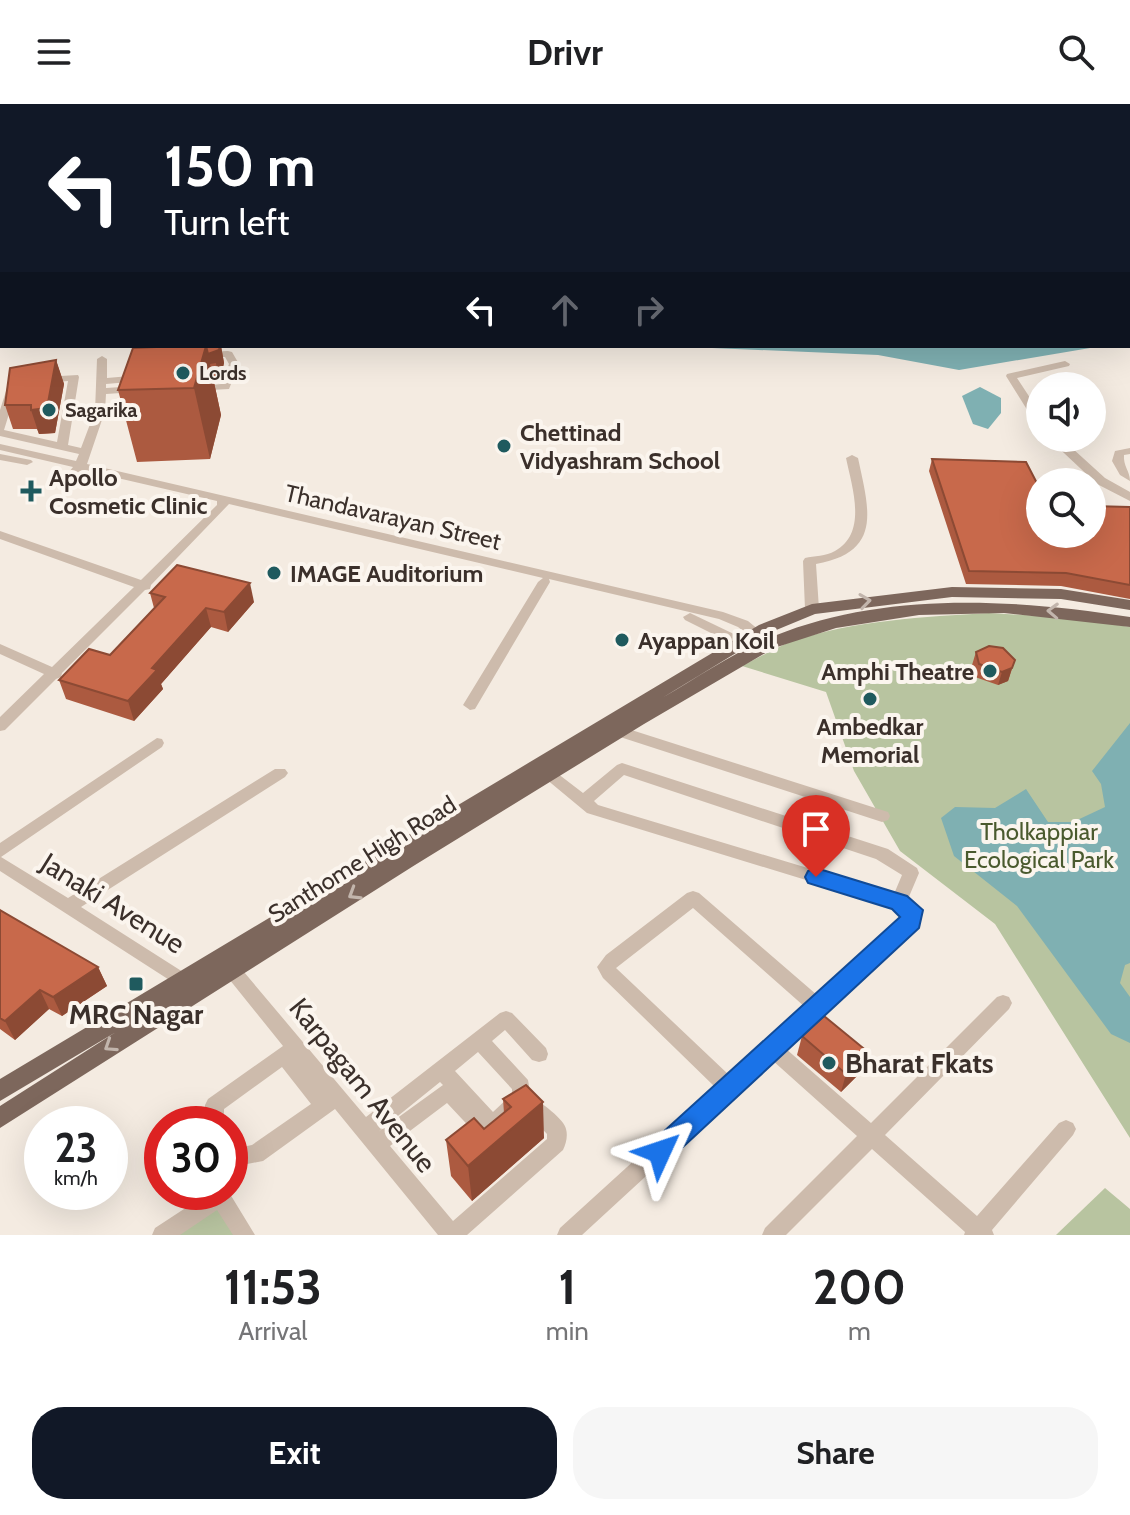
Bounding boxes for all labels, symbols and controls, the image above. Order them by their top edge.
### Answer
icon: menu [32,30,76,74]
text: Drivr [527,30,603,74]
icon: search [1054,30,1098,74]
text: 150 m [164,132,316,200]
icon: left [32,136,136,240]
text: Turn left [164,200,289,244]
icon: left [459,288,503,332]
icon: ahead [543,288,587,332]
icon: right [627,288,671,332]
place label: Lords [199,361,247,385]
marker: Lords [174,364,192,382]
map controls [1026,372,1106,548]
button: sound [1026,372,1106,452]
place label: Sagarika [65,398,138,422]
marker: Sagarika [40,401,58,419]
place label: Chettinad Vidyashram School [520,418,720,475]
marker: Chettinad Vidyashram School [495,437,513,455]
place label: Apollo Cosmetic Clinic [49,463,207,520]
button: search [1026,468,1106,548]
street label: Thandavarayan Street [282,478,504,556]
marker: Apollo Cosmetic Clinic [20,480,42,502]
place label: IMAGE Auditorium [290,559,483,588]
marker: IMAGE Auditorium [265,564,283,582]
one-way arrow [858,593,872,610]
one-way arrow [1046,602,1059,619]
place label: Ayappan Koil [638,626,775,655]
marker: Ayappan Koil [613,631,631,649]
place label: Amphi Theatre [821,657,974,686]
marker: Amphi Theatre [981,662,999,680]
marker: Ambedkar Memorial [861,690,879,708]
place label: Ambedkar Memorial [816,712,924,769]
street label: Santhome High Road [263,789,461,929]
pin [782,795,850,877]
icon: arrive [794,807,838,851]
park label: Tholkappiar Ecological Park [964,817,1114,874]
street label: Janaki Avenue [34,845,191,961]
one-way arrow [348,884,363,900]
marker: MRC Nagar [127,975,145,993]
street label: Karpagam Avenue [282,991,444,1179]
place label: MRC Nagar [69,997,204,1031]
one-way arrow [104,1037,119,1052]
place label: Bharat Fkats [845,1046,994,1080]
marker: Bharat Fkats [820,1054,838,1072]
speed limit sign: 30 [144,1106,248,1210]
position arrow [618,1110,702,1194]
text: 23 [55,1123,97,1172]
text: km/h [54,1166,98,1190]
text: 11:53 [224,1258,322,1316]
text: 1 [558,1258,576,1316]
text: 200 [813,1258,906,1316]
text: Arrival [238,1315,308,1347]
text: min [546,1315,589,1347]
text: m [848,1315,871,1347]
button: Exit [32,1407,557,1499]
button: Share [573,1407,1098,1499]

